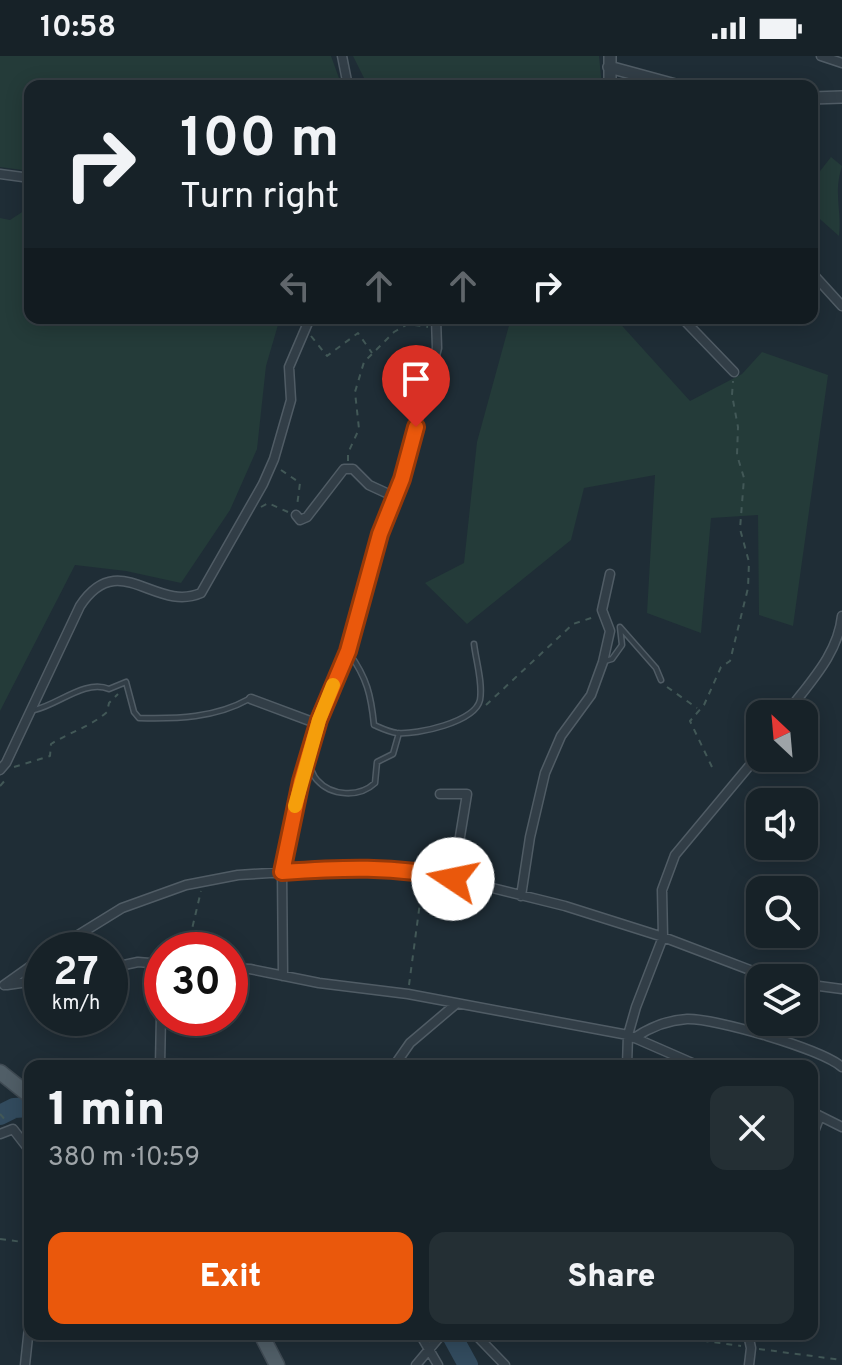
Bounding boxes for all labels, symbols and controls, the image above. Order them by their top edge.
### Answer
text: 10:58 [40,10,116,47]
text: 100 m [180,106,339,176]
icon: right [48,112,152,216]
text: Turn right [180,175,339,221]
icon: left [273,264,317,308]
icon: ahead [357,264,401,308]
icon: ahead [441,264,485,308]
icon: right [525,264,569,308]
pin [382,345,450,427]
icon: arrive [394,357,438,401]
north arrow [746,700,818,772]
map controls [746,700,818,1036]
button: sound [746,788,818,860]
position arrow [411,837,495,921]
button: search [746,876,818,948]
speed limit sign: 30 [144,932,248,1036]
text: 27 [53,949,99,999]
button: layers [746,964,818,1036]
text: km/h [52,991,100,1017]
text: 1 min [48,1082,165,1142]
button: close [710,1086,794,1170]
text: 380 m · 10:59 [48,1142,200,1175]
button: Exit [48,1232,413,1324]
button: Share [429,1232,794,1324]

